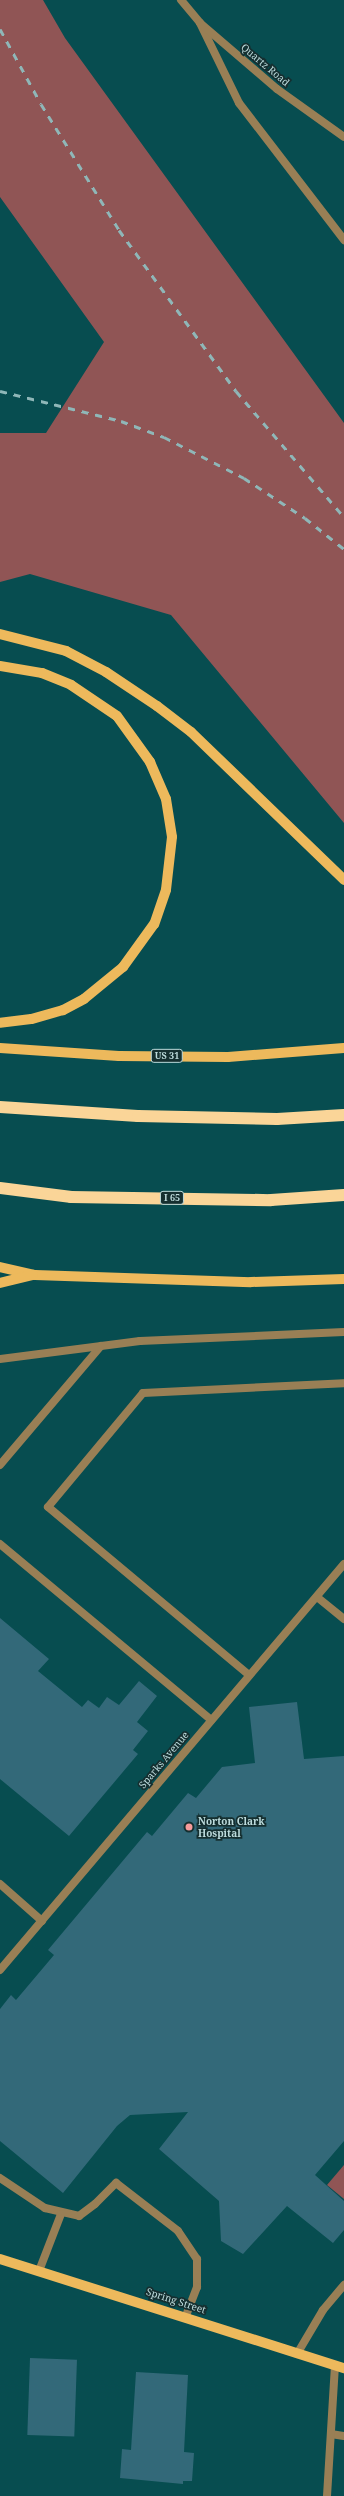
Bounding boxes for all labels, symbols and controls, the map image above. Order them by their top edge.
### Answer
street label: Quartz Road [238,41,292,89]
road number: US 31 [150,1049,184,1063]
road number: I 65 [159,1191,185,1205]
street label: Sparks Avenue [137,1729,191,1791]
place label: Norton Clark Hospital [198,1815,265,1838]
marker: Norton Clark Hospital [183,1821,195,1833]
street label: Spring Street [145,2286,207,2316]

